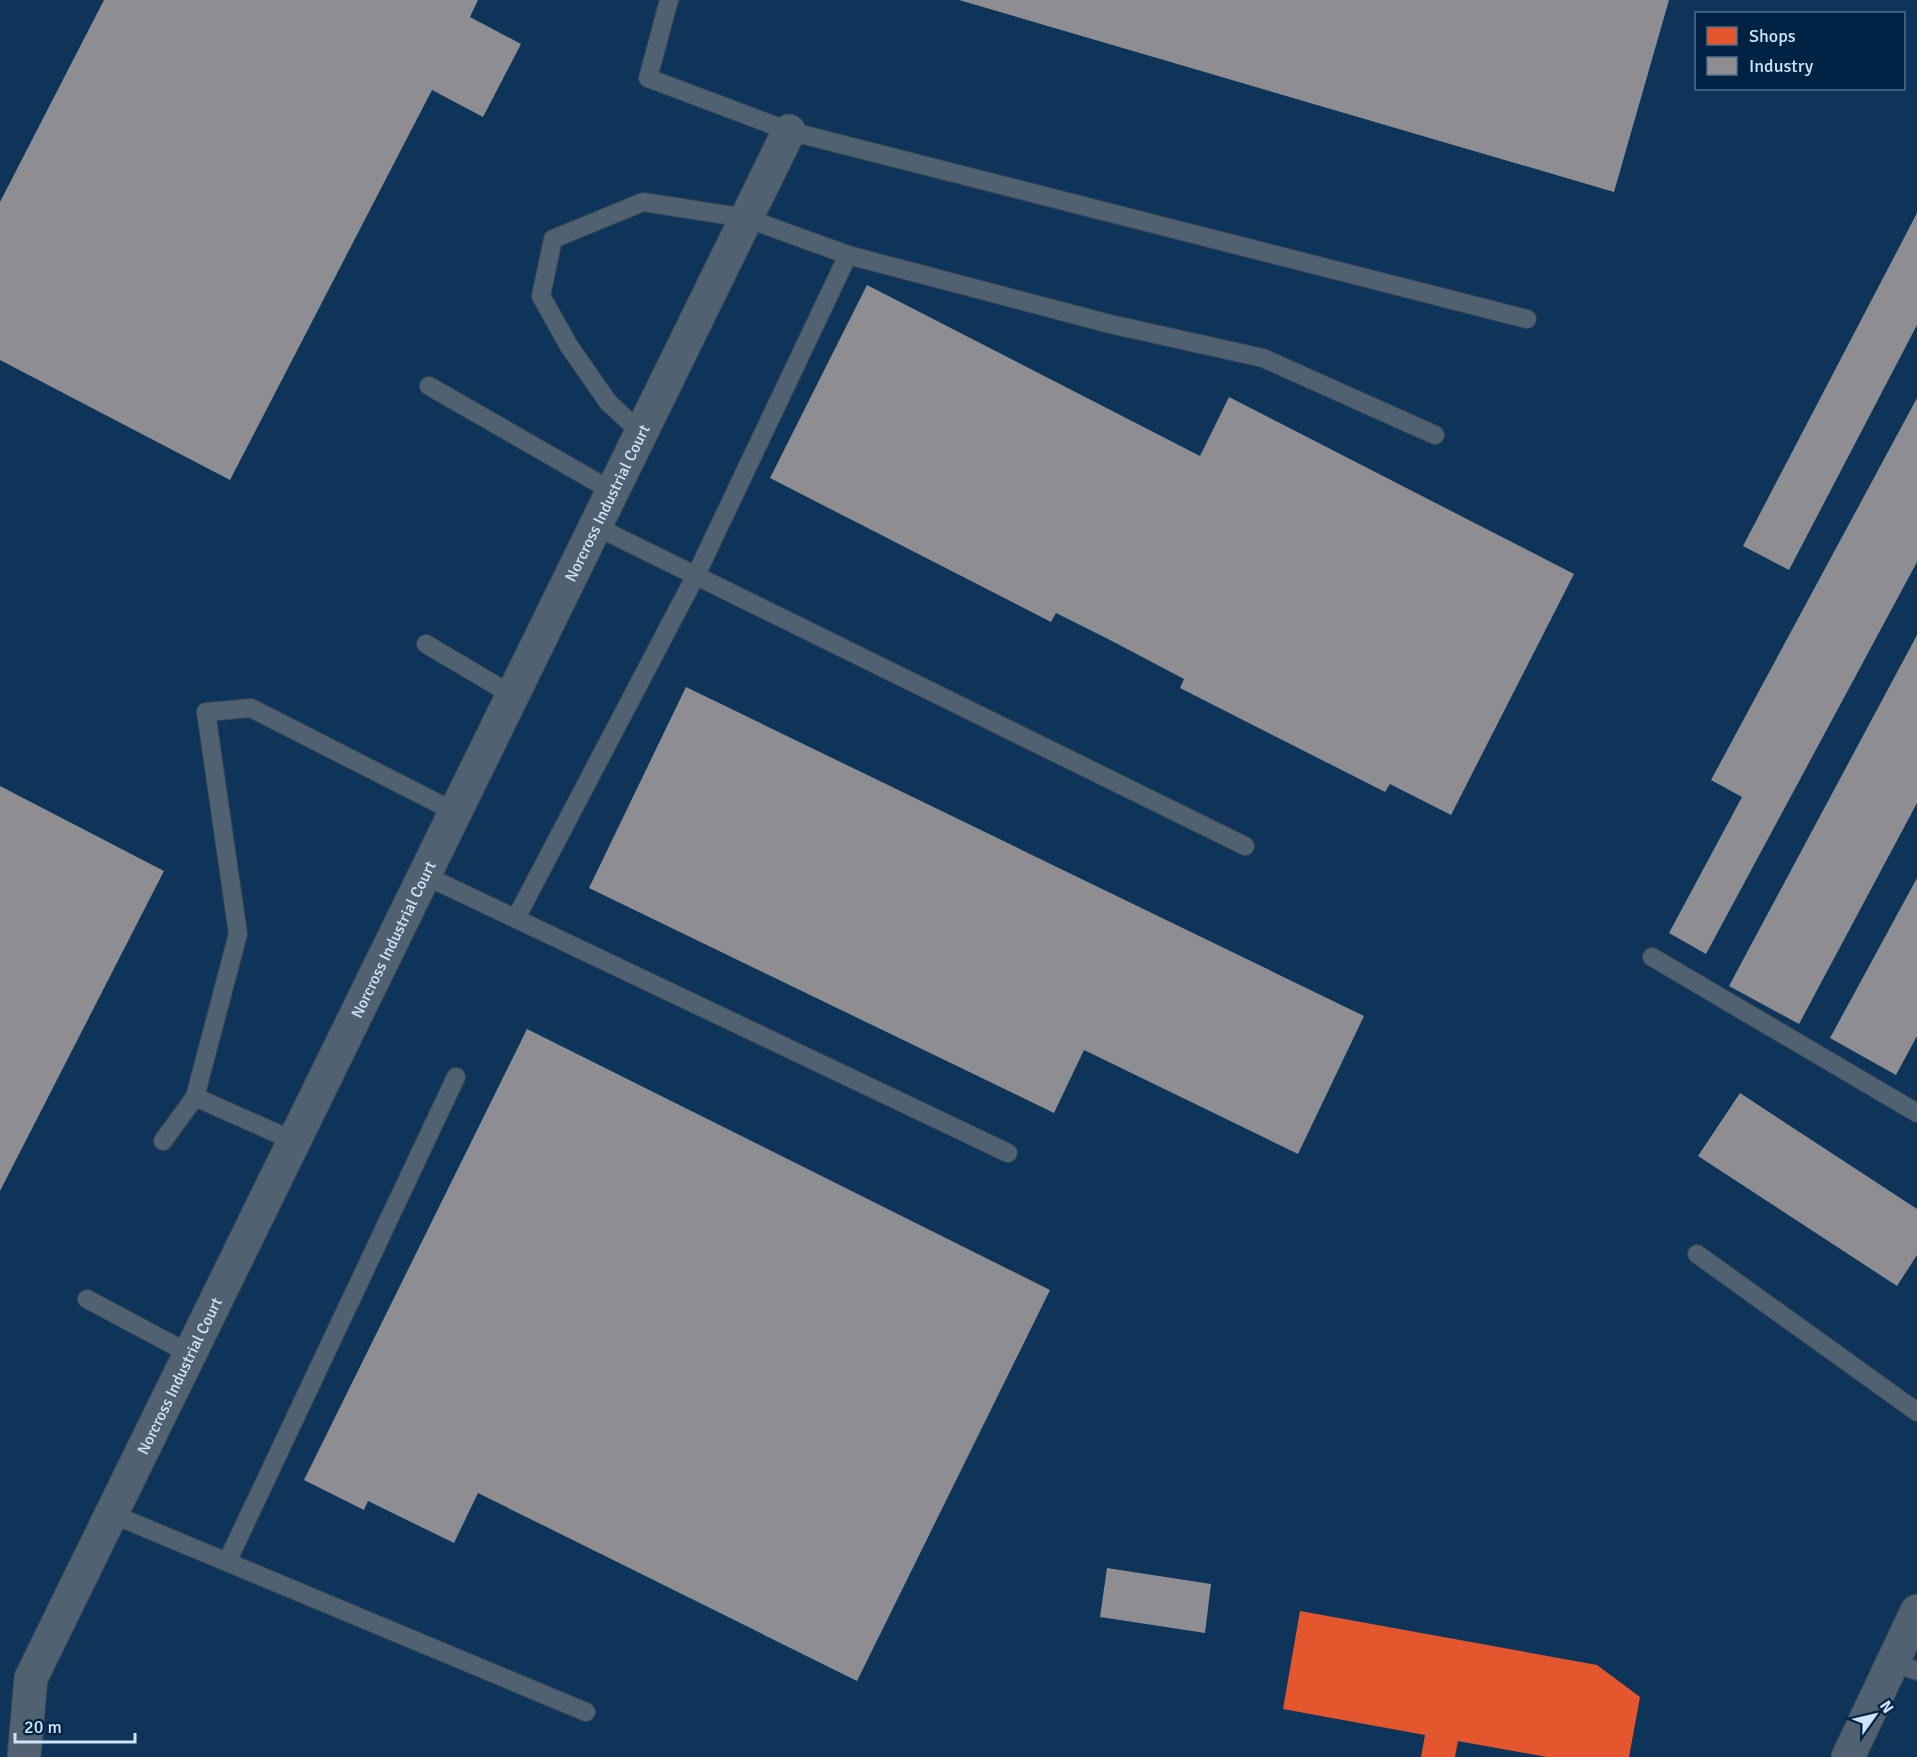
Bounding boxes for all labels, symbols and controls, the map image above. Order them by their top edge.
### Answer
legend [1695,12,1905,90]
text: Shops [1749,25,1796,47]
text: Industry [1749,55,1814,77]
street label: Norcross Industrial Court [561,421,655,585]
street label: Norcross Industrial Court [347,857,441,1021]
street label: Norcross Industrial Court [133,1294,227,1458]
north arrow [1845,1685,1905,1745]
text: N [1875,1697,1898,1717]
scale bar [15,1706,135,1744]
text: 20 m [24,1716,62,1738]

